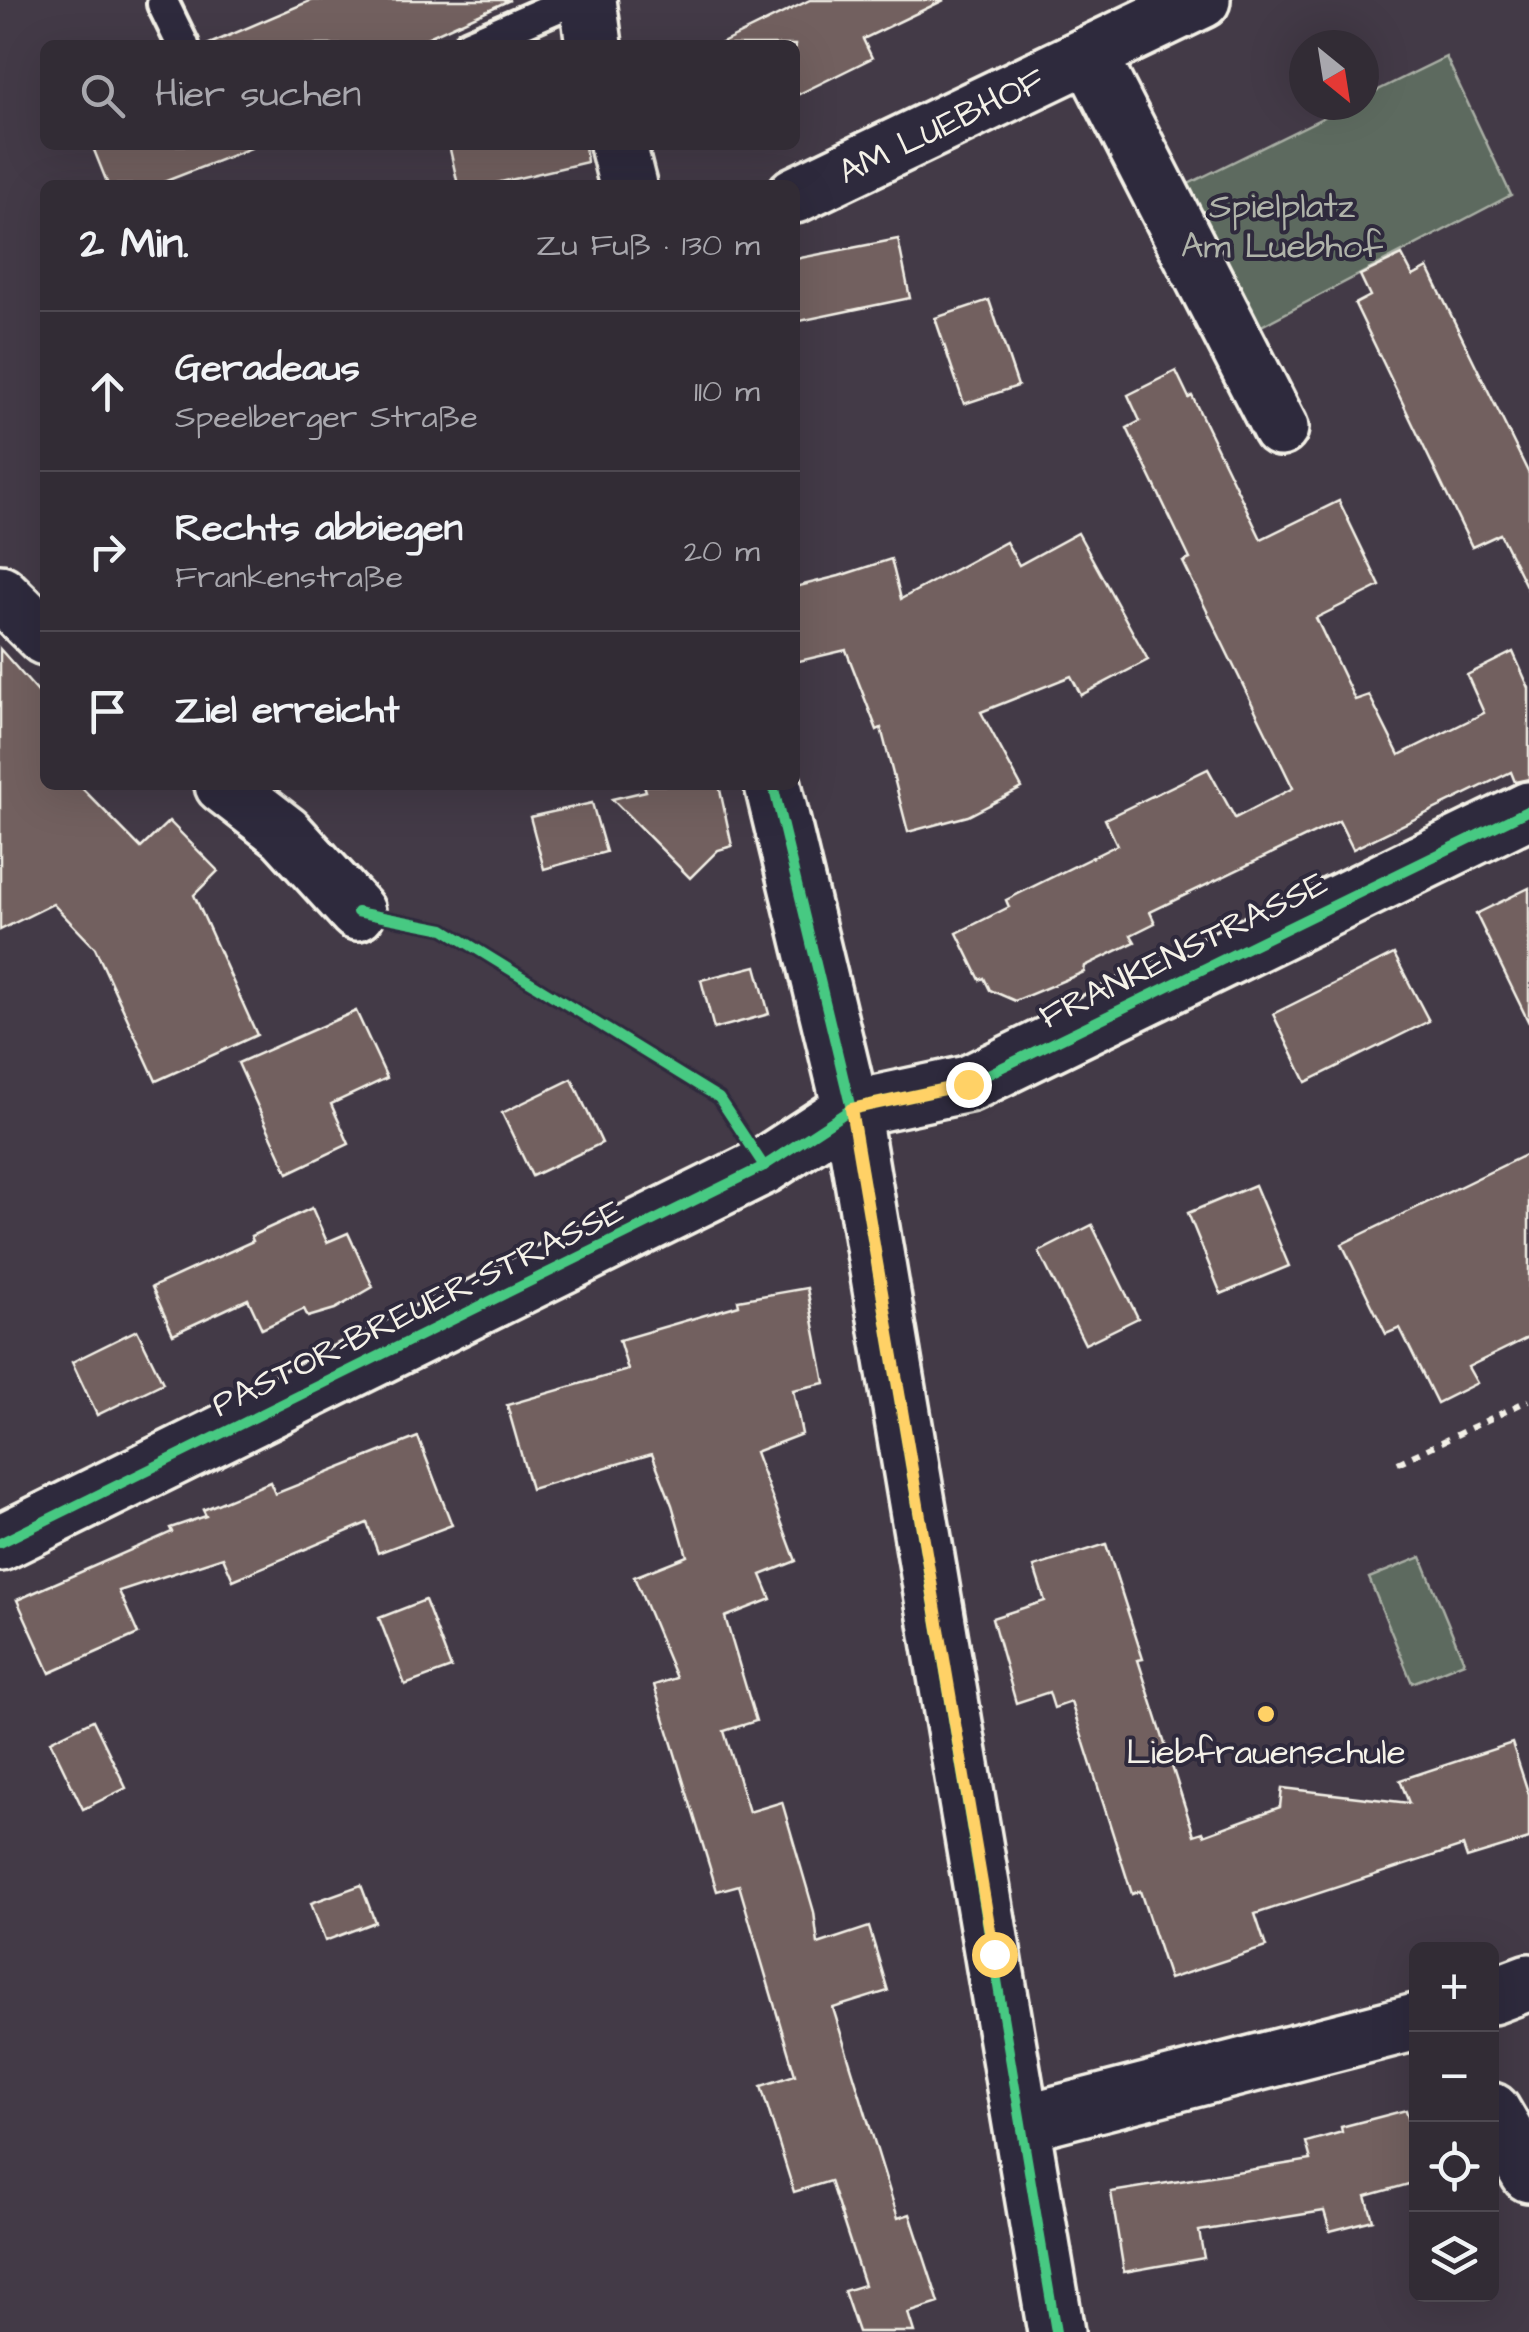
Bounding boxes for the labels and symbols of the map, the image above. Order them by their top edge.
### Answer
north arrow [1289,30,1379,120]
street label: AM LUEBHOF [830,56,1053,197]
park label: Spielplatz Am Luebhof [1181,182,1383,271]
street label: FRANKENSTRASSE [1031,859,1336,1041]
route end [946,1062,992,1108]
street label: PASTOR-BREUER-STRASSE [204,1187,632,1430]
marker: Liebfrauenschule [1255,1703,1277,1725]
place label: Liebfrauenschule [1126,1728,1406,1777]
route start [972,1932,1018,1978]

